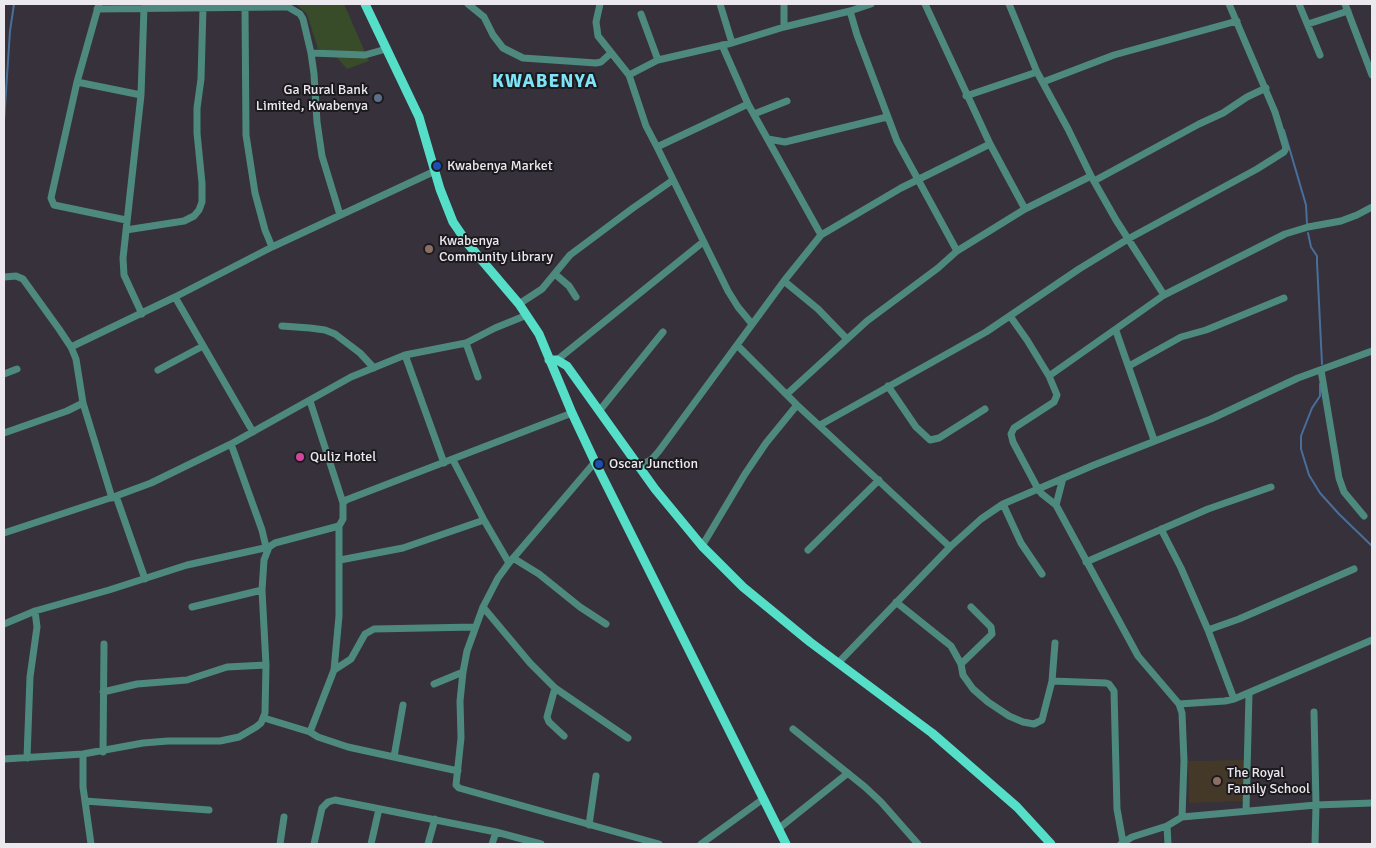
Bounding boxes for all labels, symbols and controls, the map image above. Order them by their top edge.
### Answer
district label: KWABENYA [491,71,599,93]
place label: Ga Rural Bank Limited, Kwabenya [256,82,368,114]
marker: Ga Rural Bank Limited, Kwabenya [372,92,384,104]
place label: Kwabenya Market [447,158,553,174]
marker: Kwabenya Market [431,160,443,172]
place label: Kwabenya Community Library [439,233,553,266]
marker: Kwabenya Community Library [423,243,435,255]
place label: Quliz Hotel [310,449,376,465]
marker: Quliz Hotel [294,451,306,463]
place label: Oscar Junction [609,456,698,472]
marker: Oscar Junction [593,458,605,470]
place label: The Royal Family School [1227,765,1310,798]
marker: The Royal Family School [1211,775,1223,787]

